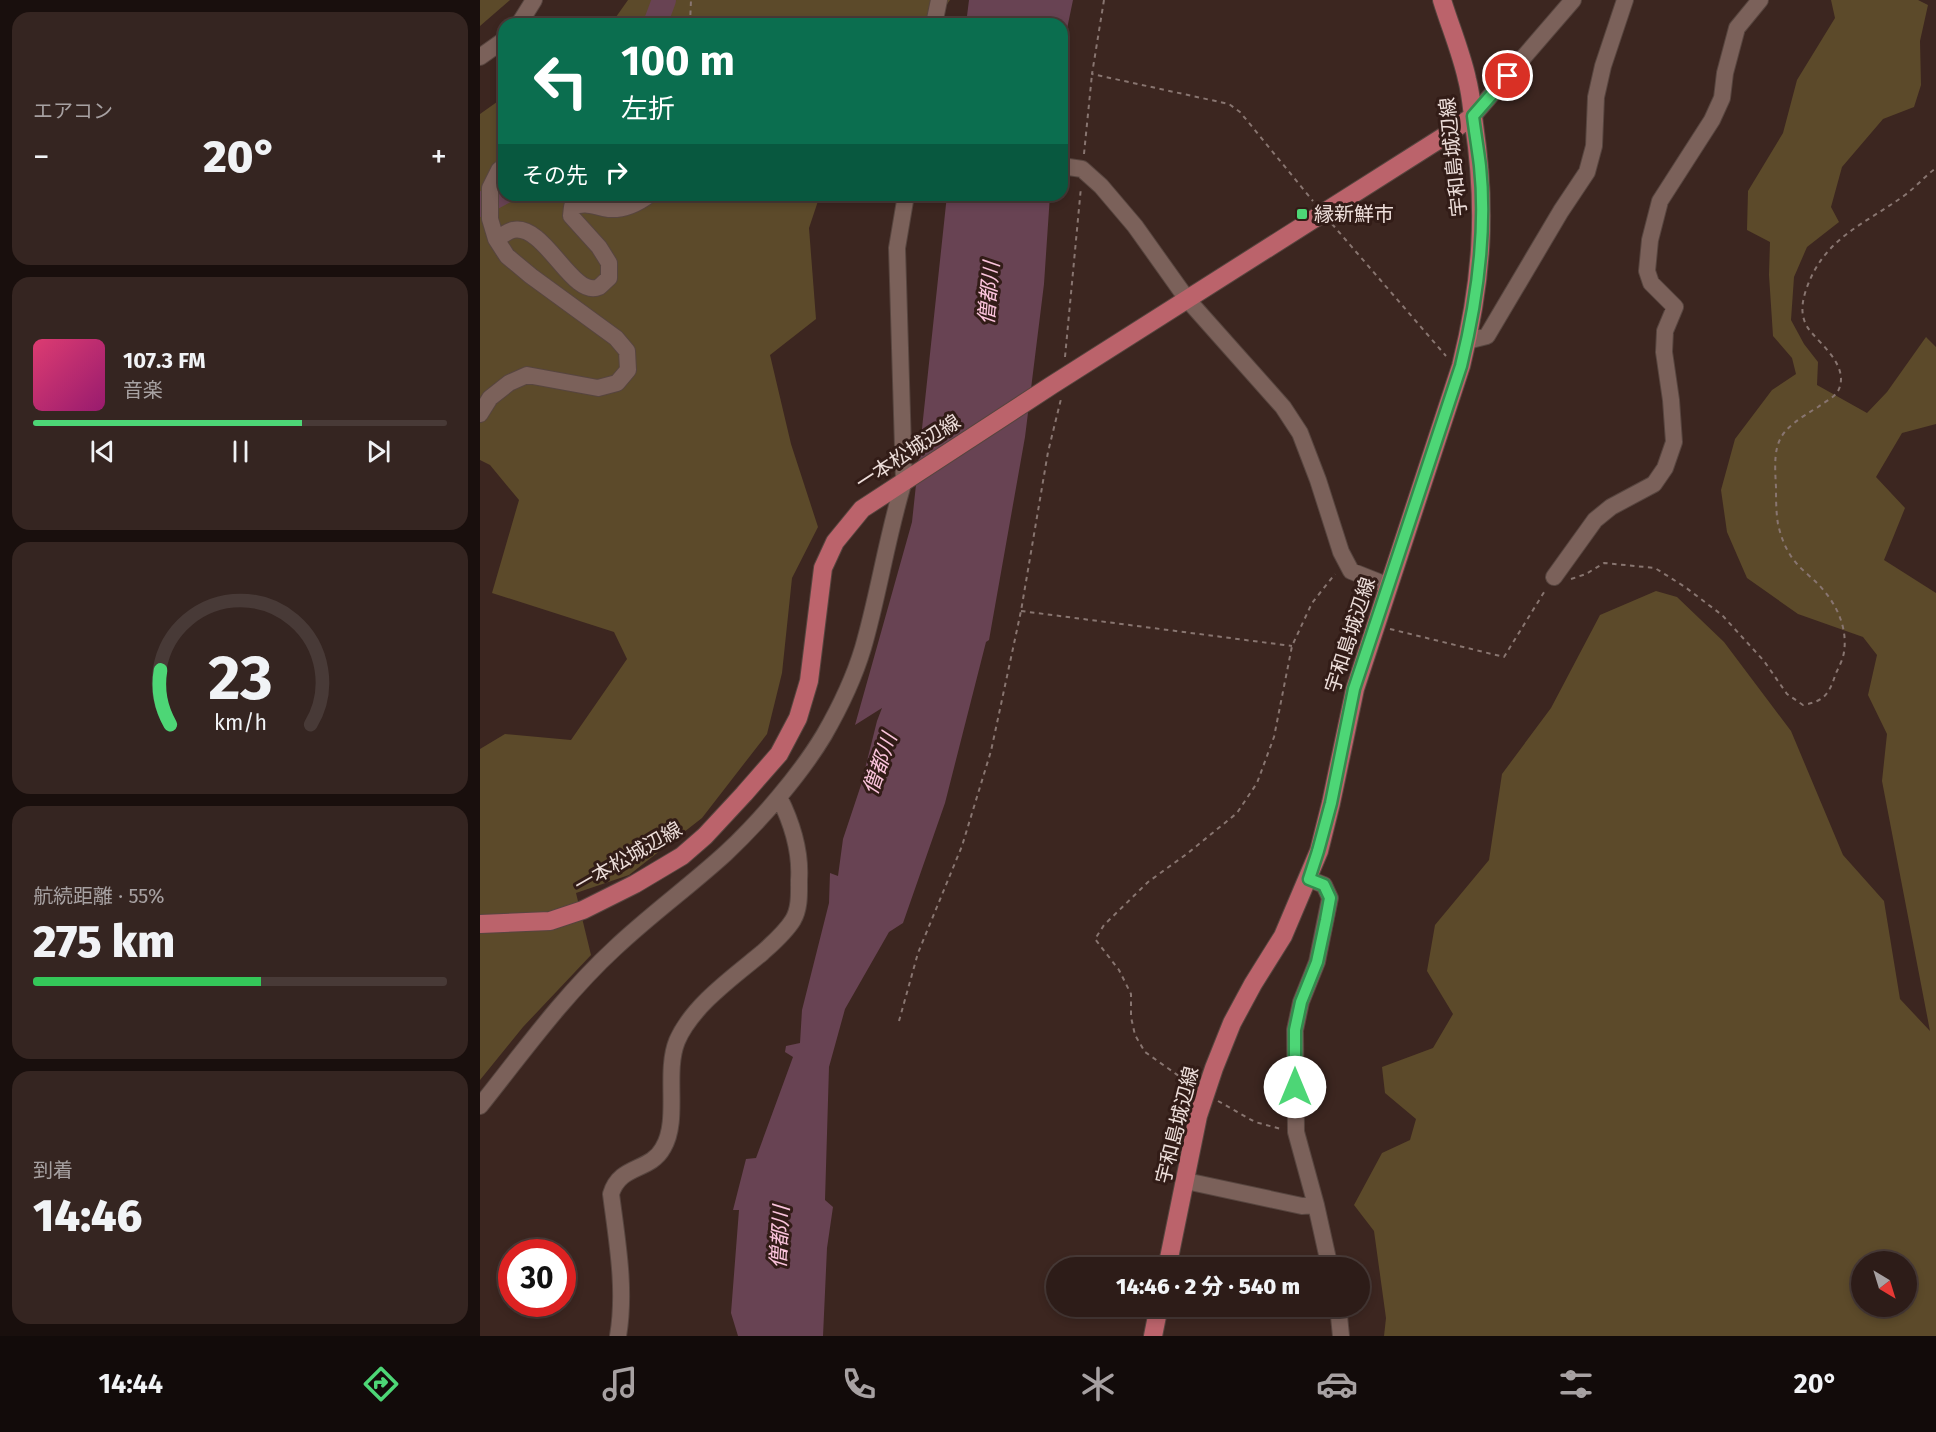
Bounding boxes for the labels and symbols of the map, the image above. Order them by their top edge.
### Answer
pin [1482,50,1533,101]
street label: 宇和島城辺線 [1435,96,1471,218]
place label: 縁新鮮市 [1314,202,1394,226]
marker: 縁新鮮市 [1295,207,1309,221]
water label: 僧都川 [973,258,1005,326]
street label: 一本松城辺線 [851,409,965,495]
street label: 宇和島城辺線 [1320,574,1380,696]
water label: 僧都川 [857,728,903,798]
street label: 一本松城辺線 [570,817,686,897]
position arrow [1263,1055,1327,1119]
street label: 宇和島城辺線 [1151,1064,1203,1186]
water label: 僧都川 [765,1203,795,1269]
speed limit sign: 30 [498,1239,576,1317]
north arrow [1851,1251,1917,1317]

